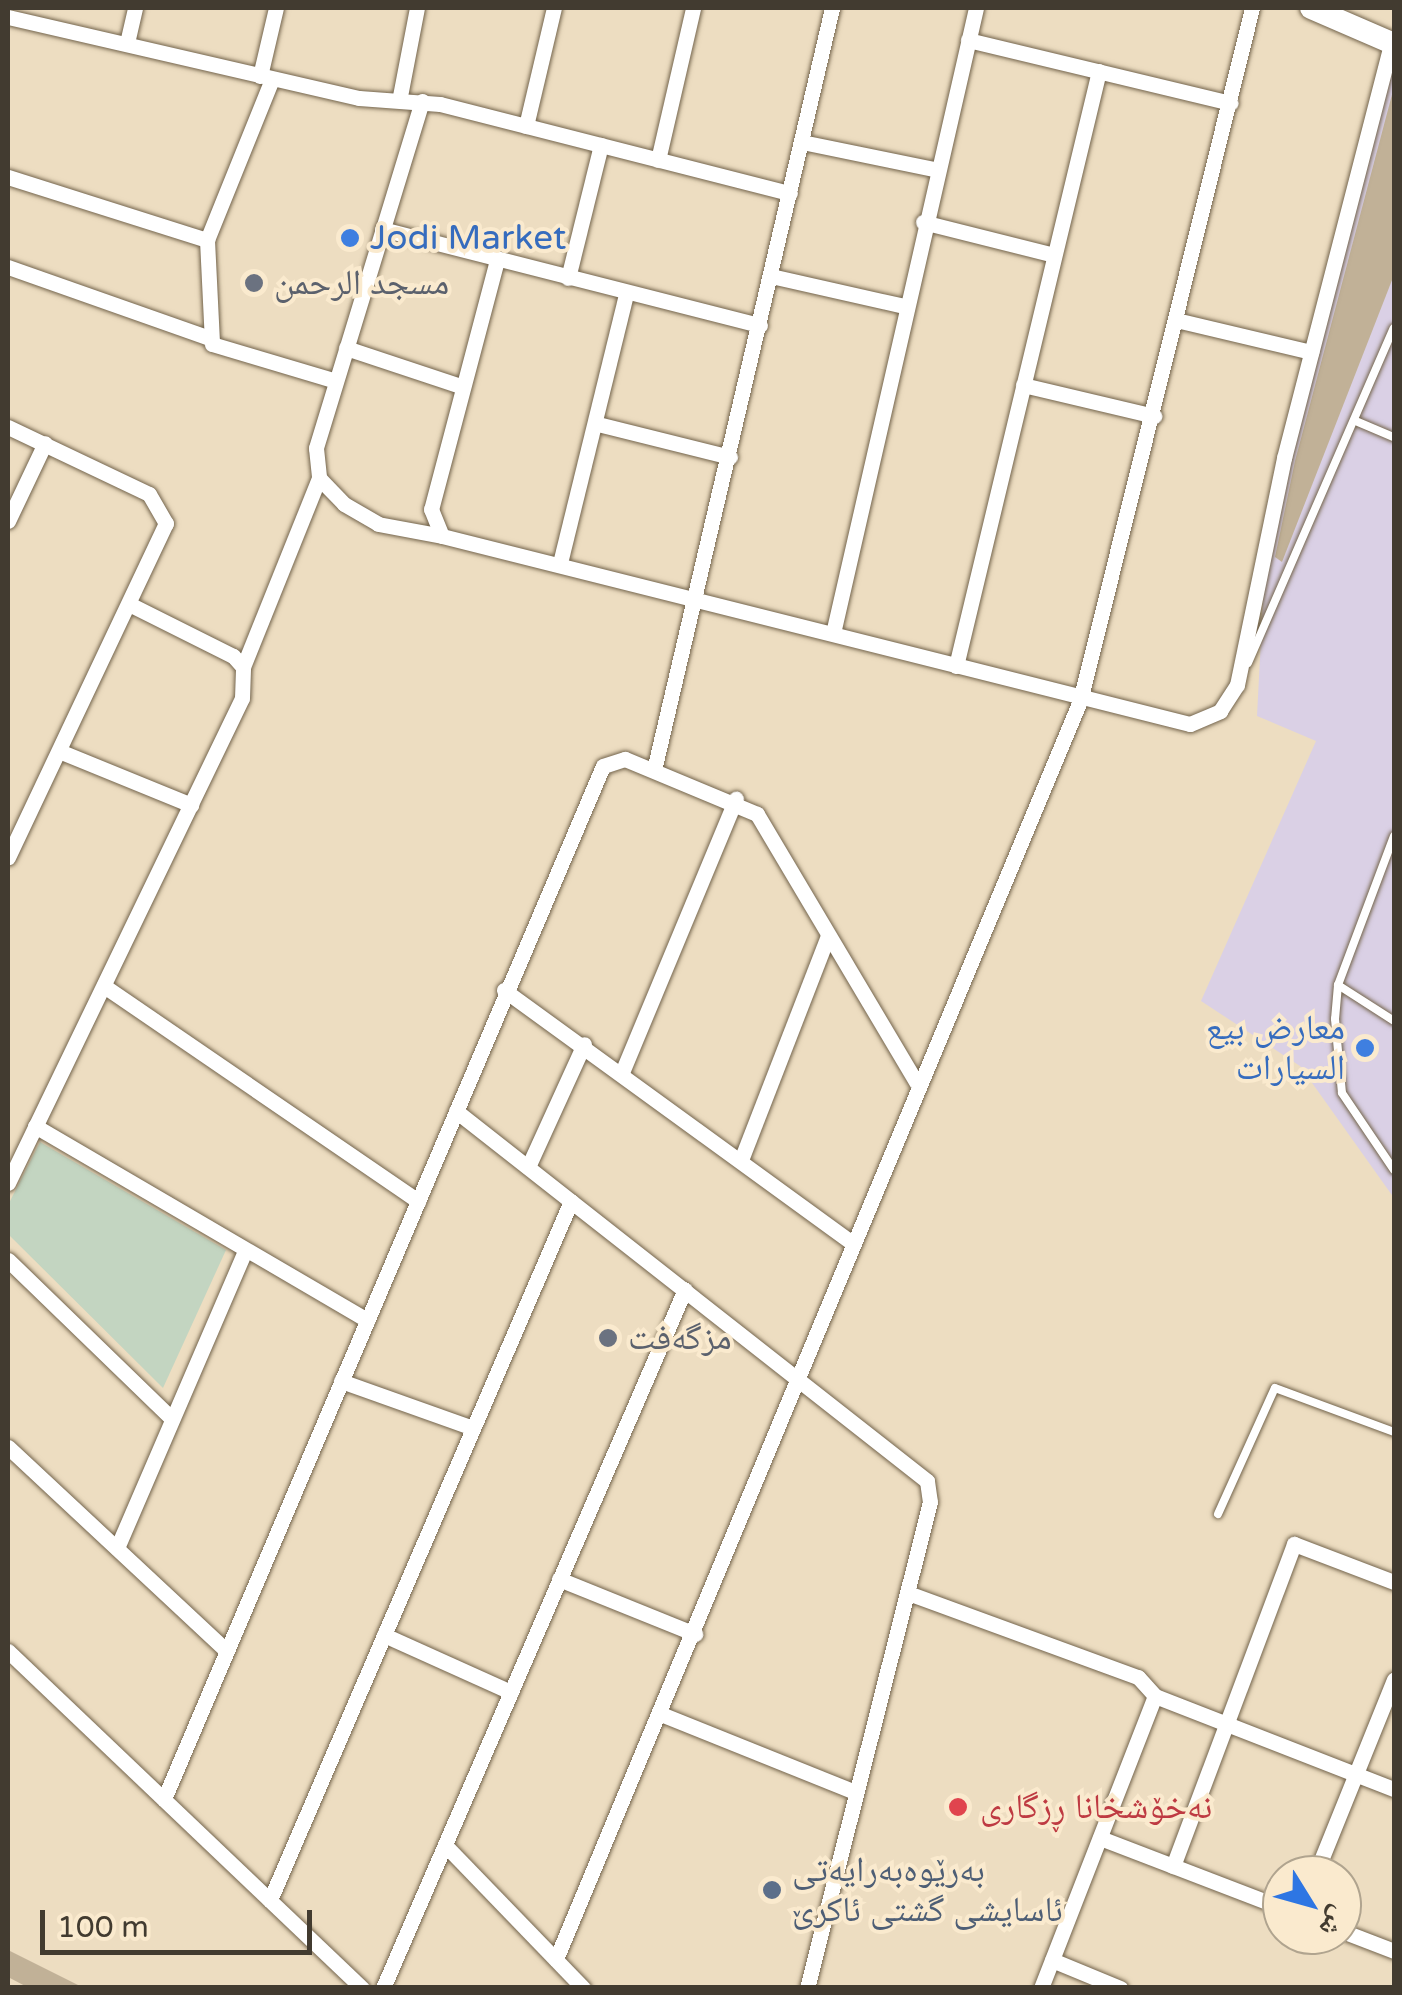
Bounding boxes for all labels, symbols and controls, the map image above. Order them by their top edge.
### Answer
place label: Jodi Market [370,217,566,259]
marker: Jodi Market [339,227,361,249]
place label: مسجد الرحمن [274,262,449,304]
marker: مسجد الرحمن [243,272,265,294]
place label: معارض بيع السيارات [1206,1007,1345,1089]
marker: معارض بيع السيارات [1354,1037,1376,1059]
place label: مزگەفت [628,1317,732,1359]
marker: مزگەفت [597,1327,619,1349]
place label: نەخۆشخانا ڕزگاری [980,1786,1212,1828]
marker: نەخۆشخانا ڕزگاری [945,1794,971,1820]
place label: بەرێوەبەرایەتی ئاسایشی گشتی ئاکرێ [792,1849,1063,1931]
north arrow [1262,1855,1362,1955]
marker: بەرێوەبەرایەتی ئاسایشی گشتی ئاکرێ [761,1879,783,1901]
scale bar [45,1890,318,1952]
text: ش [1312,1900,1357,1944]
text: 100 m [57,1909,149,1946]

